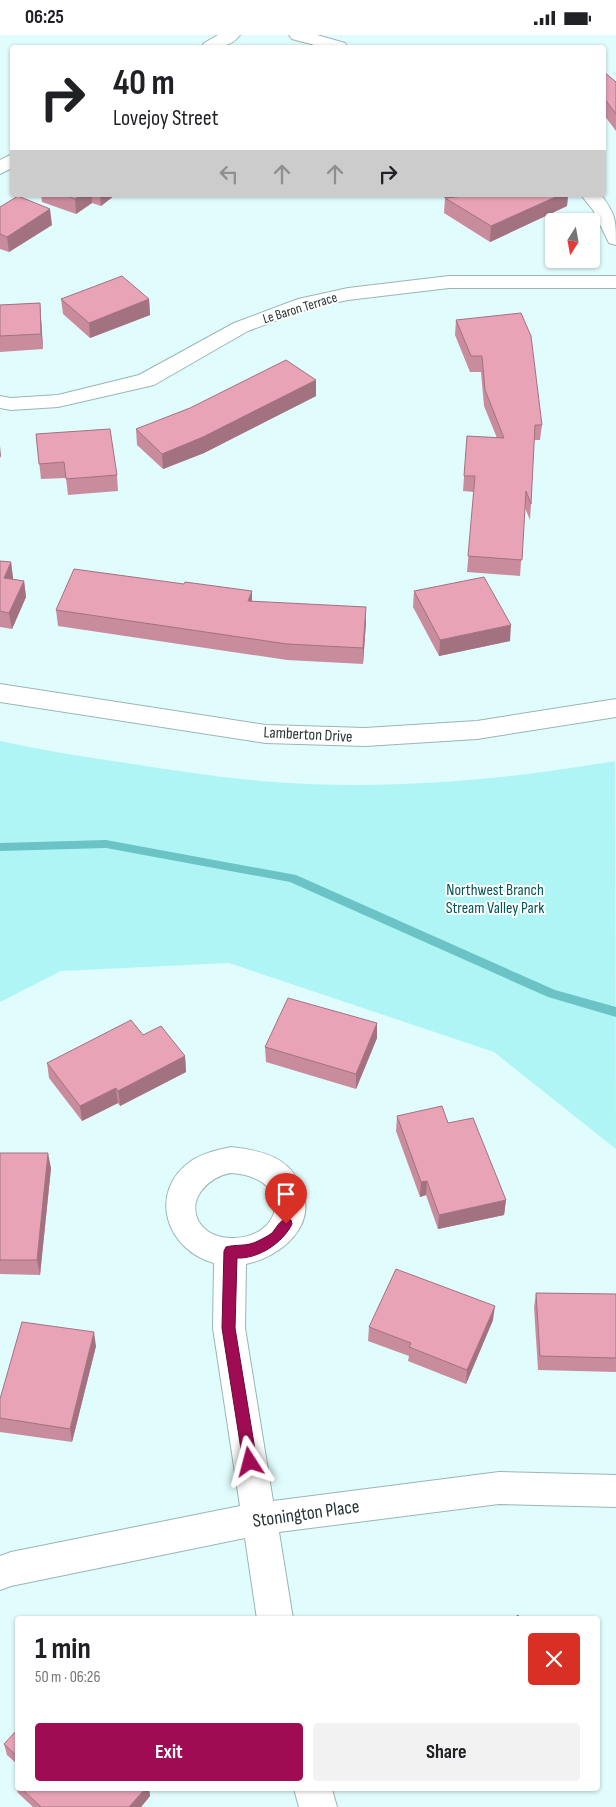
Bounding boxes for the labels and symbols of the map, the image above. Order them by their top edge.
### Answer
north arrow [545,213,600,267]
street label: Le Baron Terrace [261,289,339,327]
street label: Lamberton Drive [263,723,353,747]
park label: Northwest Branch Stream Valley Park [446,881,544,918]
pin [265,1173,307,1224]
position arrow [223,1435,275,1487]
street label: Stonington Place [251,1495,361,1533]

